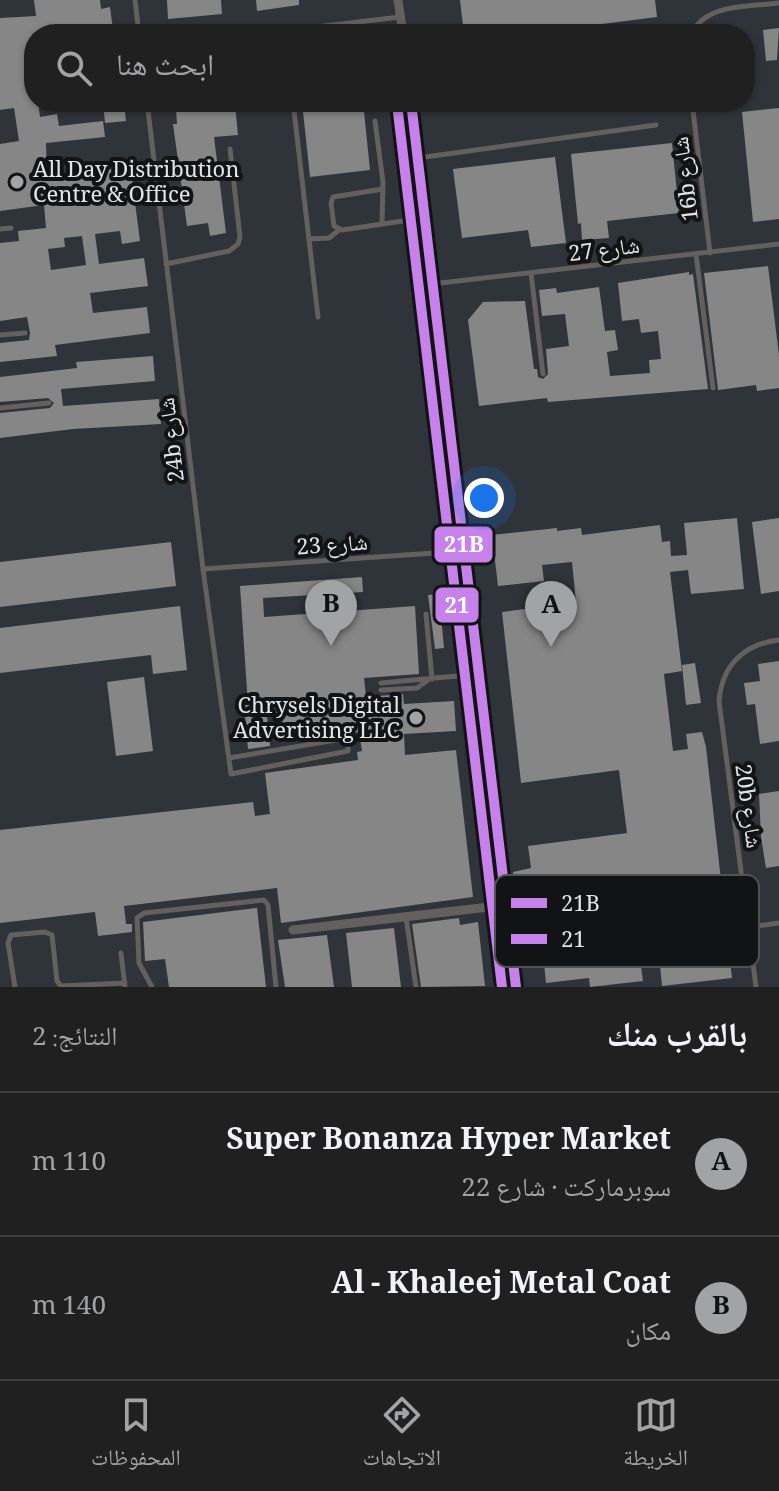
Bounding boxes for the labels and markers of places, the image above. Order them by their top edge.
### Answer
place label: All Day Distribution Centre & Office [33,153,240,216]
marker: All Day Distribution Centre & Office [8,173,26,191]
pin: B [305,580,357,646]
pin: A [525,581,577,647]
place label: Chrysels Digital Advertising LLC [233,689,400,752]
marker: Chrysels Digital Advertising LLC [407,709,425,727]

